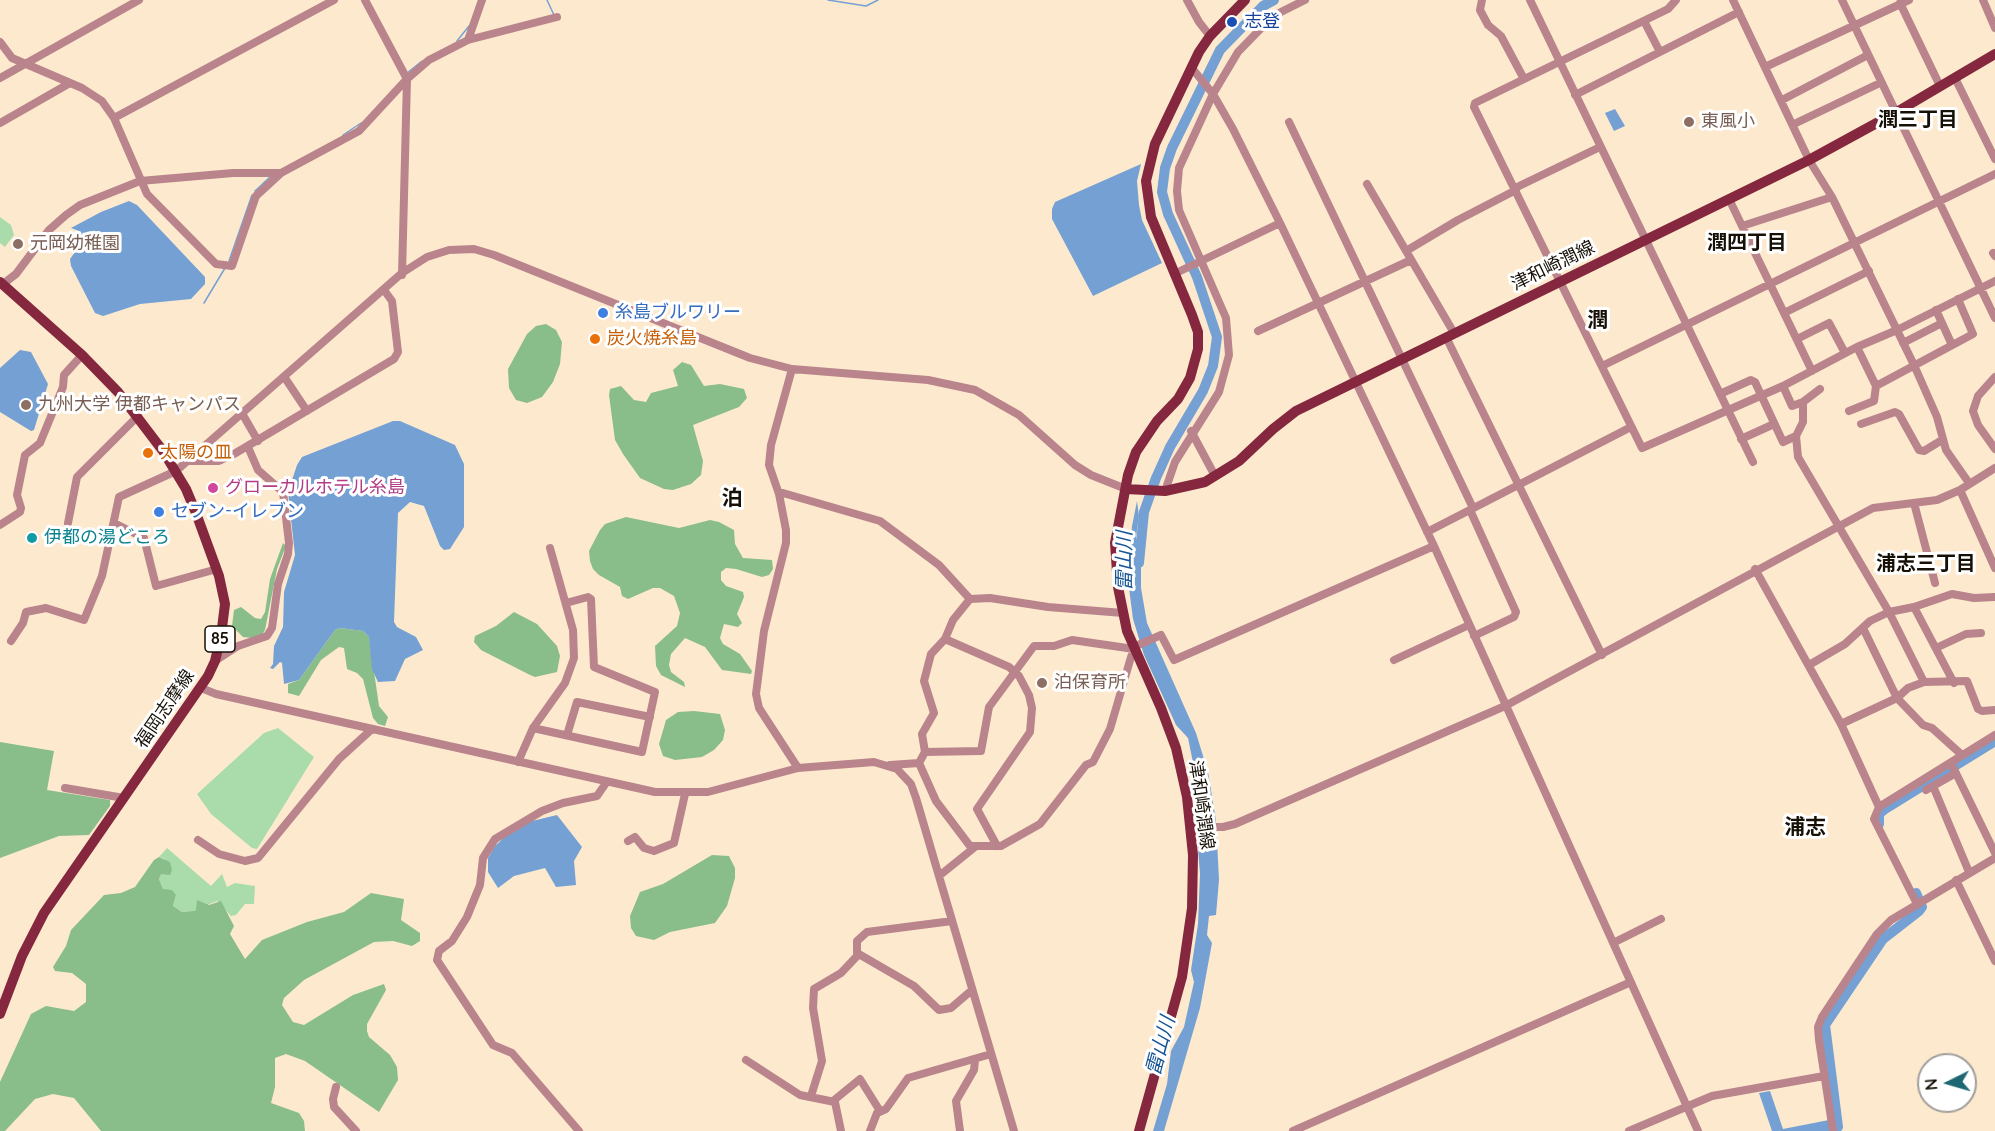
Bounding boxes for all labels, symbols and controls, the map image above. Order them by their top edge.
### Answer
place label: 志登 [1244,11,1280,33]
marker: 志登 [1225,15,1239,29]
district label: 潤三丁目 [1878,108,1958,132]
place label: 東風小 [1701,111,1755,133]
marker: 東風小 [1682,115,1696,129]
district label: 潤四丁目 [1707,231,1787,255]
place label: 元岡幼稚園 [30,233,120,255]
marker: 元岡幼稚園 [11,237,25,251]
street label: 津和崎潤線 [1508,237,1598,295]
place label: 糸島ブルワリー [615,302,741,324]
marker: 糸島ブルワリー [596,306,610,320]
district label: 潤 [1588,308,1608,334]
place label: 炭火焼糸島 [607,328,697,350]
marker: 炭火焼糸島 [588,332,602,346]
place label: 九州大学 伊都キャンパス [38,394,241,416]
marker: 九州大学 伊都キャンパス [19,398,33,412]
place label: 太陽の皿 [160,442,232,464]
marker: 太陽の皿 [141,446,155,460]
place label: グローカルホテル糸島 [225,477,405,499]
marker: グローカルホテル糸島 [206,481,220,495]
district label: 泊 [722,486,742,512]
place label: セブン-イレブン [171,501,304,523]
marker: セブン-イレブン [152,505,166,519]
place label: 伊都の湯どころ [44,527,170,549]
marker: 伊都の湯どころ [25,531,39,545]
water label: 雷山川 [1113,531,1137,591]
district label: 浦志三丁目 [1876,552,1976,576]
road number: 85 [205,626,235,652]
street label: 福岡志摩線 [131,666,199,752]
place label: 泊保育所 [1054,672,1126,694]
marker: 泊保育所 [1035,676,1049,690]
street label: 津和崎潤線 [1184,759,1218,851]
district label: 浦志 [1784,815,1826,841]
water label: 雷山川 [1142,1014,1180,1078]
north arrow [1917,1053,1977,1113]
text: N [1921,1078,1942,1091]

